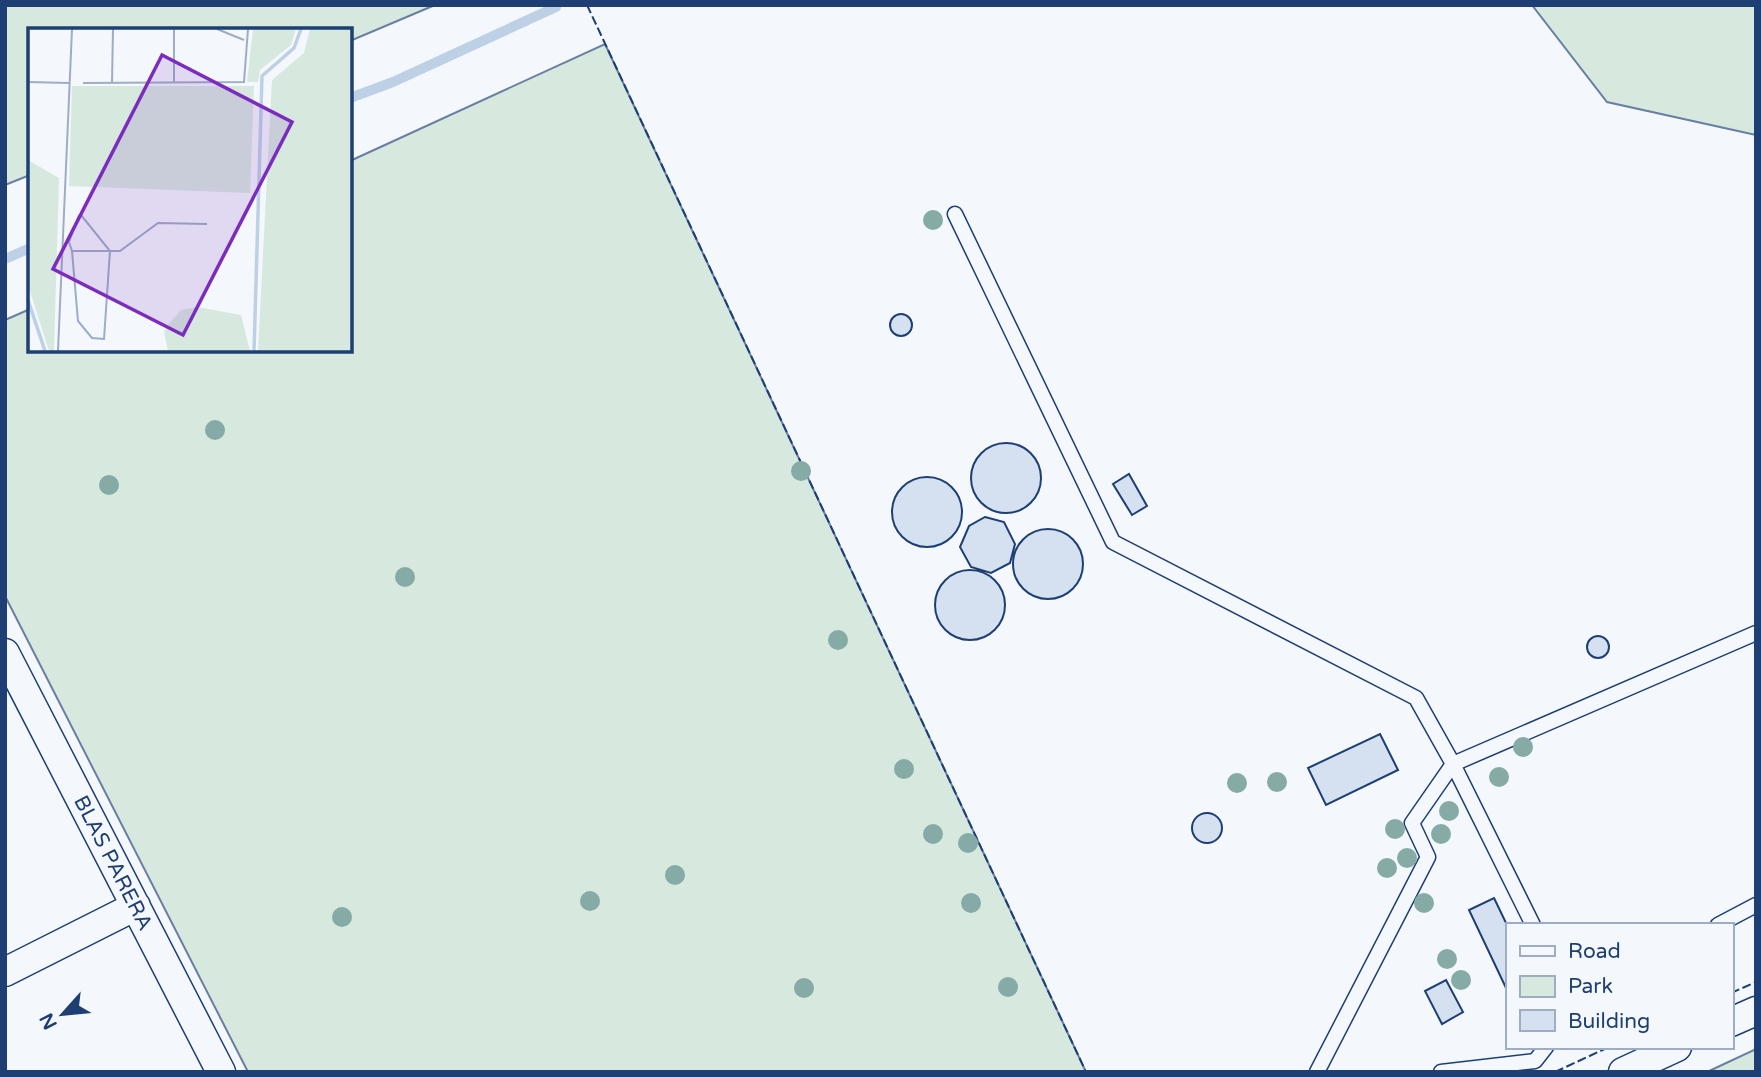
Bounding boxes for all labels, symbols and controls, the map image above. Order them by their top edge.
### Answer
inset map [28,28,352,352]
street label: BLAS PARERA [68,791,158,935]
legend [1506,923,1733,1049]
text: Road [1568,939,1621,964]
text: Park [1568,974,1613,999]
north arrow [28,979,98,1049]
text: N [35,1009,62,1033]
text: Building [1568,1009,1650,1034]

